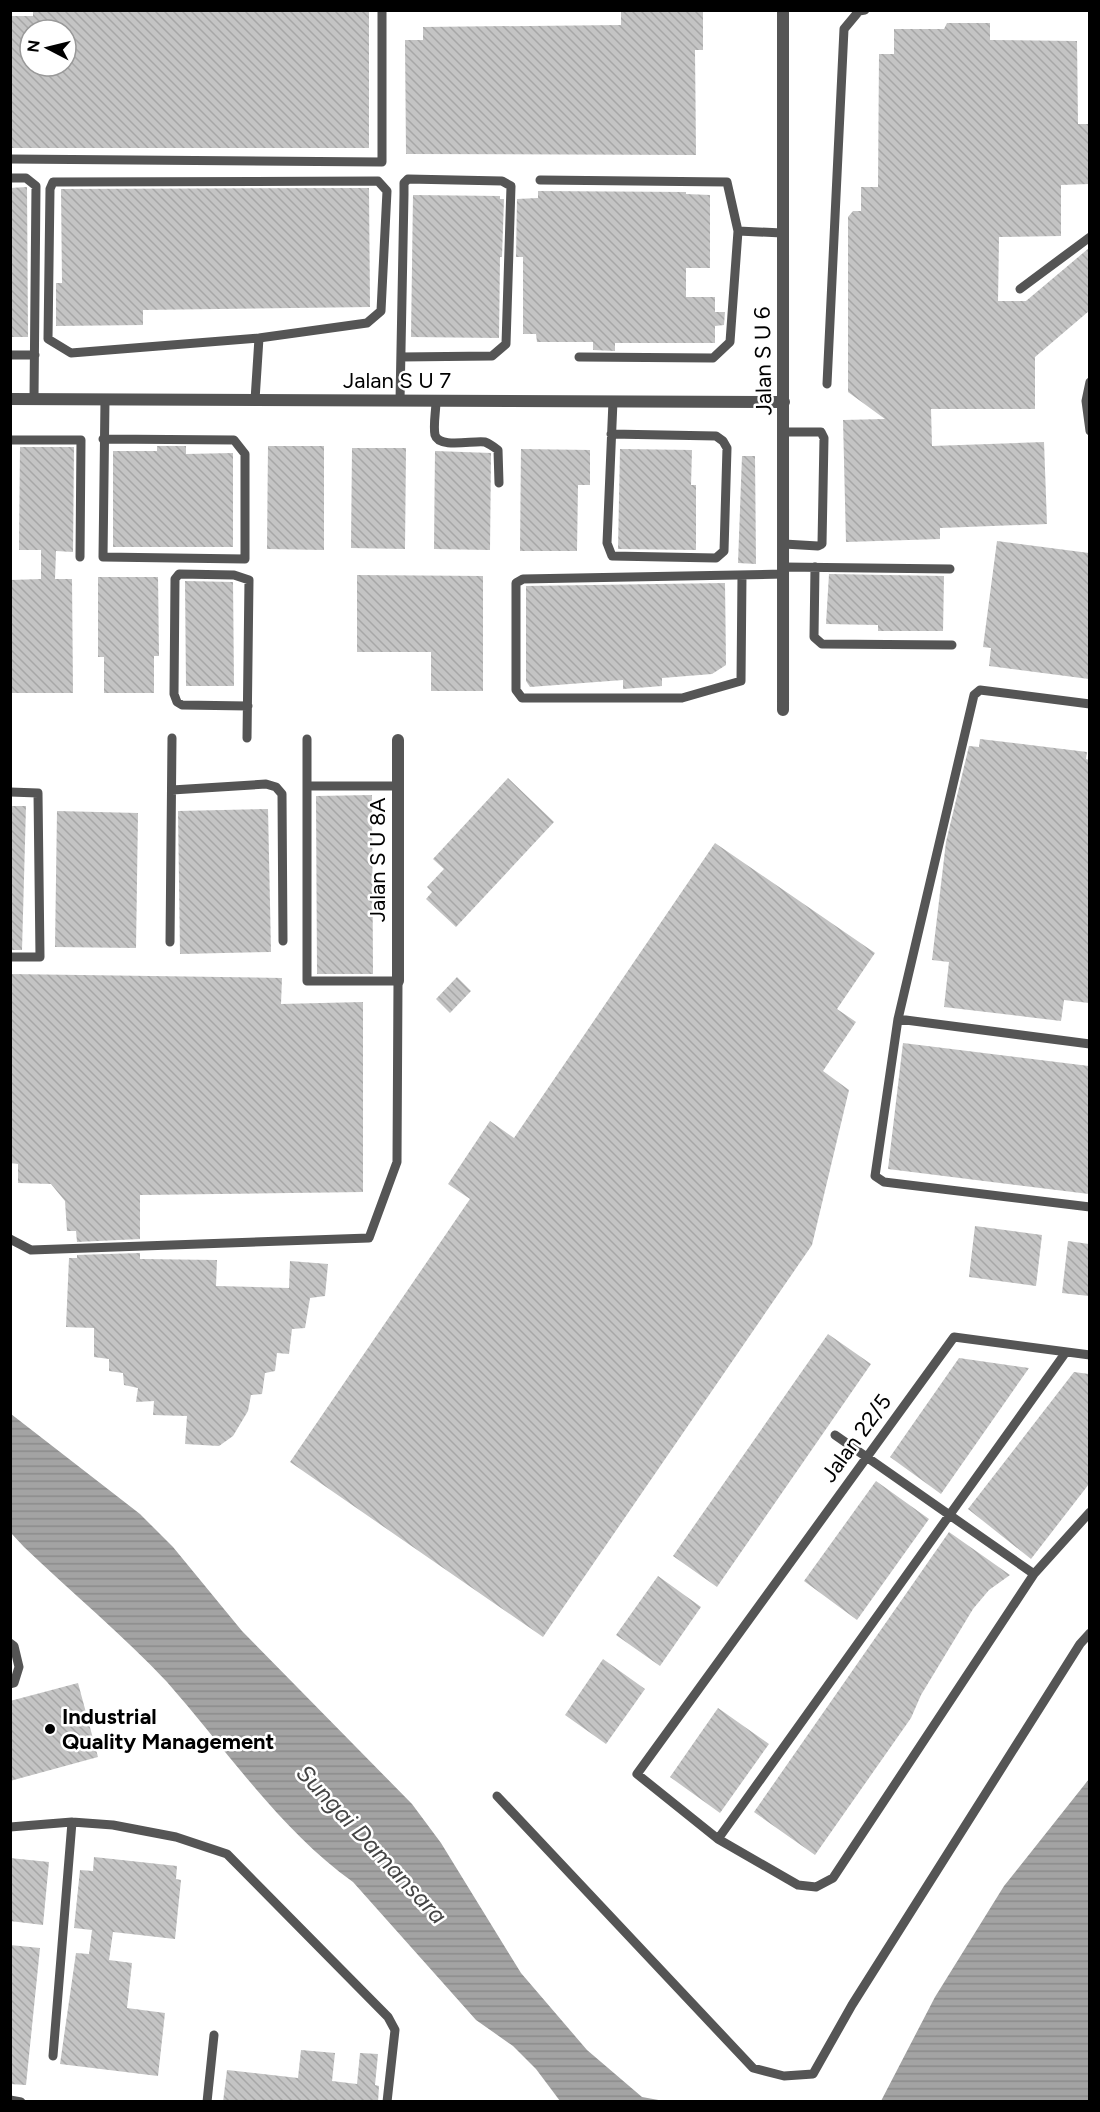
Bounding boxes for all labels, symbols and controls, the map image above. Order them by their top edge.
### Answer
north arrow [18,18,78,78]
text: N [23,39,44,54]
street label: Jalan S U 6 [749,306,777,416]
street label: Jalan S U 7 [343,367,451,394]
street label: Jalan S U 8A [364,798,391,922]
street label: Jalan 22/5 [815,1389,897,1487]
place label: Industrial Quality Management [62,1703,275,1755]
marker: Industrial Quality Management [43,1722,57,1736]
water label: Sungai Damansara [291,1758,453,1930]

